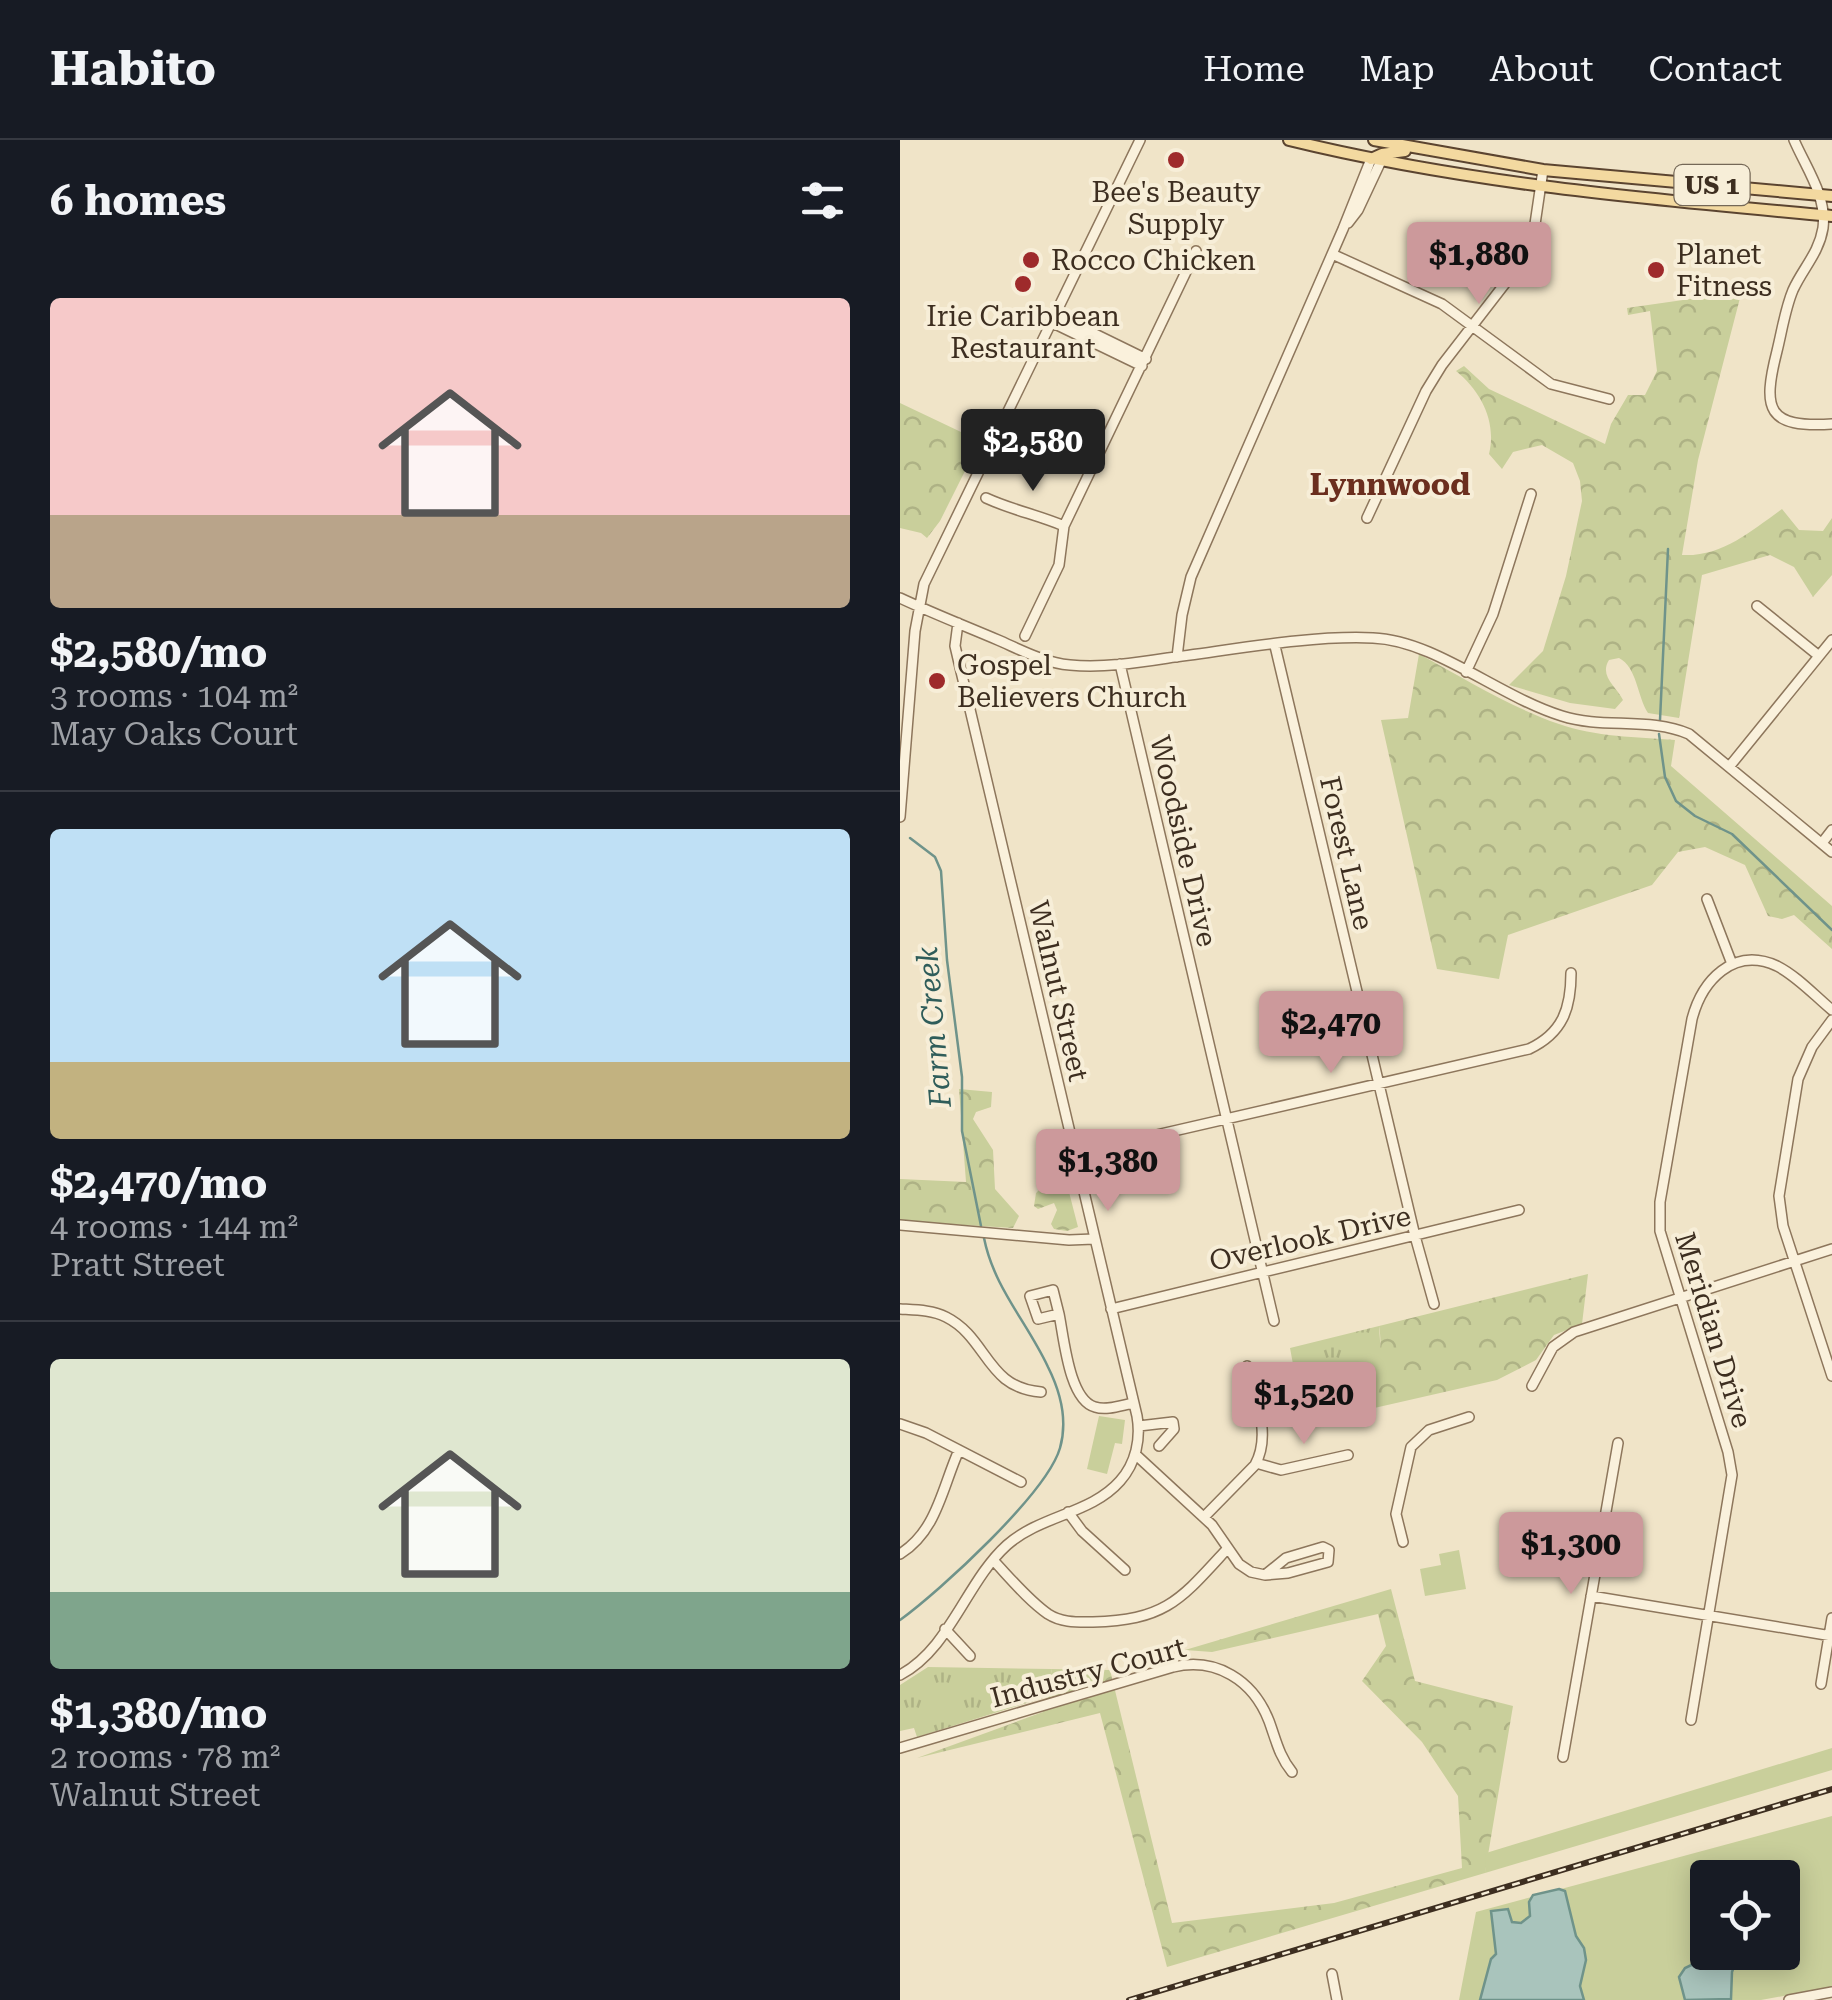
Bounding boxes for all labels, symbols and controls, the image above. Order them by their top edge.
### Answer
text: Habito [50,41,216,97]
text: Home [1203,49,1305,90]
text: Map [1360,49,1435,90]
text: About [1490,49,1594,90]
text: Contact [1649,49,1782,90]
marker: Bee's Beauty Supply [1165,149,1187,171]
road number: US 1 [1674,165,1750,205]
icon: filters [795,173,850,228]
text: 6 homes [50,176,226,225]
place label: Bee's Beauty Supply [1091,176,1261,241]
pin: $1,880 [1398,222,1560,307]
text: $1,880 [1429,235,1529,273]
place label: Planet Fitness [1676,238,1772,303]
place label: Rocco Chicken [1051,244,1256,277]
marker: Rocco Chicken [1020,249,1042,271]
marker: Planet Fitness [1645,259,1667,281]
marker: Irie Caribbean Restaurant [1012,273,1034,295]
place label: Irie Caribbean Restaurant [926,300,1120,365]
icon: home [360,363,540,543]
pin: $2,580 [952,409,1114,494]
text: $2,580 [983,422,1083,460]
district label: Lynnwood [1310,467,1470,502]
text: $2,580/mo [50,628,267,677]
place label: Gospel Believers Church [957,649,1187,714]
marker: Gospel Believers Church [926,670,948,692]
text: 3 rooms · 104 m² [50,677,298,715]
text: May Oaks Court [50,715,298,753]
street label: Woodside Drive [1143,732,1224,950]
street label: Forest Lane [1313,773,1380,933]
icon: home [360,894,540,1074]
street label: Walnut Street [1022,898,1095,1085]
water label: Farm Creek [909,944,958,1110]
pin: $2,470 [1250,991,1412,1076]
text: $2,470 [1281,1004,1381,1042]
pin: $1,380 [1027,1129,1189,1214]
text: $1,380 [1058,1142,1158,1180]
text: $2,470/mo [50,1159,267,1208]
street label: Overlook Drive [1206,1199,1414,1278]
text: 4 rooms · 144 m² [50,1208,298,1246]
street label: Meridian Drive [1668,1228,1759,1432]
text: Pratt Street [50,1246,225,1284]
pin: $1,520 [1223,1362,1385,1447]
text: $1,520 [1254,1375,1354,1413]
icon: home [360,1424,540,1604]
pin: $1,300 [1490,1512,1652,1597]
text: $1,300 [1521,1525,1621,1563]
street label: Industry Court [987,1631,1189,1714]
text: $1,380/mo [50,1689,267,1738]
text: 2 rooms · 78 m² [50,1738,280,1776]
text: Walnut Street [50,1776,260,1814]
map controls [1690,1860,1800,1970]
button: locate [1690,1860,1800,1970]

